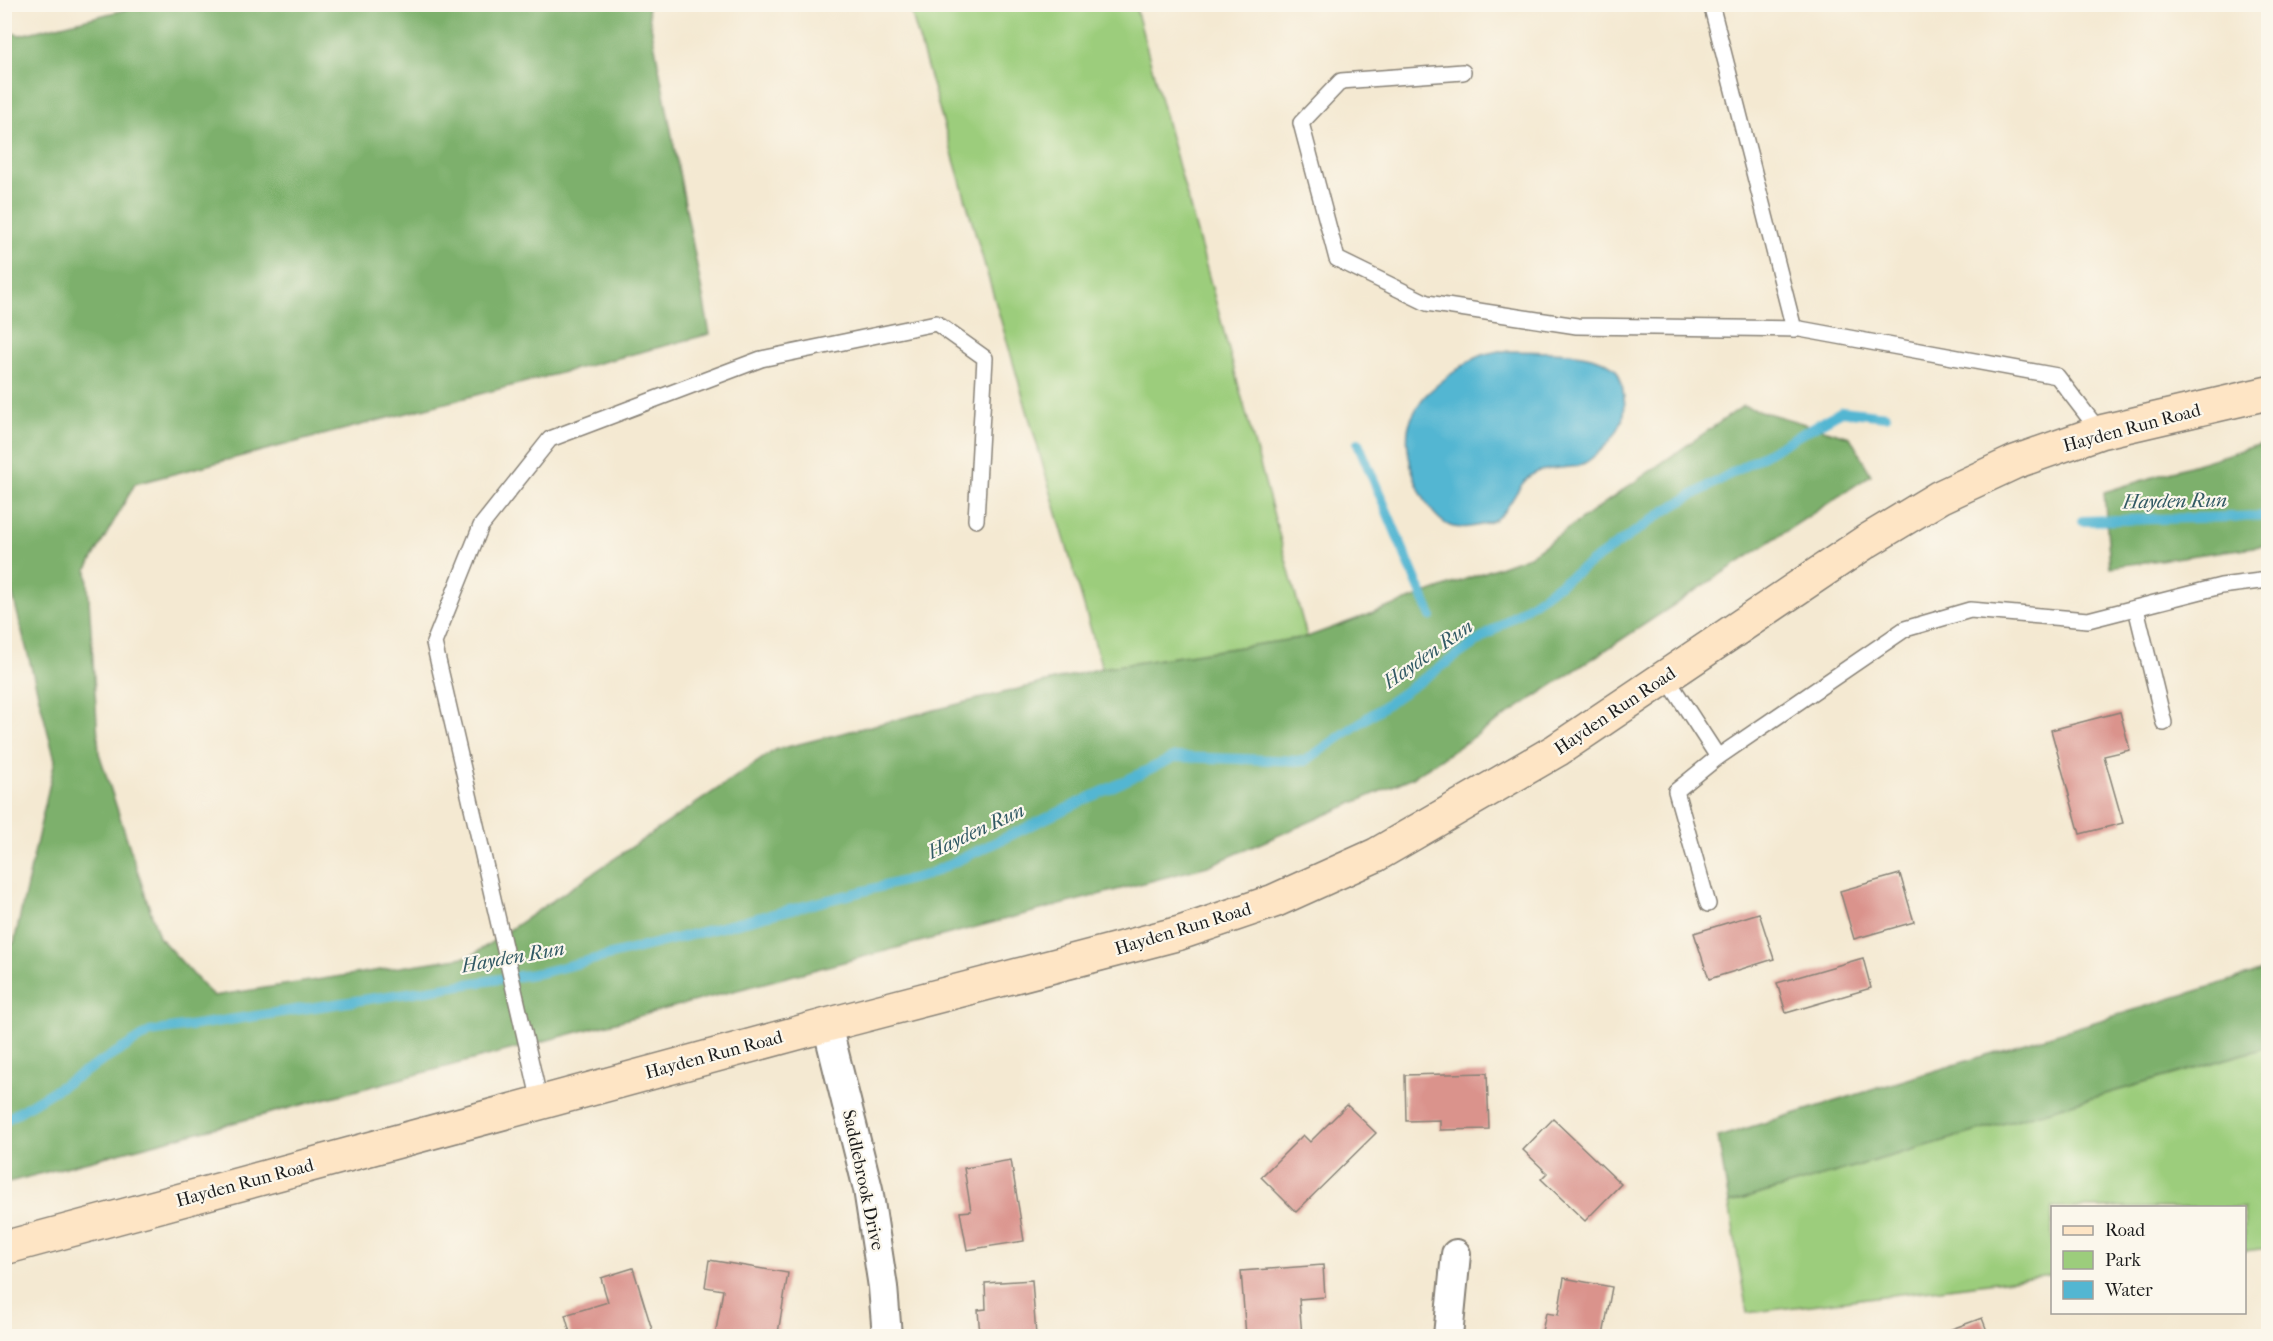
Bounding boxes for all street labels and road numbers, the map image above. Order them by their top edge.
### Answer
street label: Hayden Run Road [2061,399,2203,456]
street label: Hayden Run Road [1550,663,1680,759]
street label: Hayden Run Road [1112,898,1254,960]
street label: Hayden Run Road [643,1026,785,1083]
street label: Saddlebrook Drive [838,1108,888,1252]
street label: Hayden Run Road [174,1154,316,1211]

